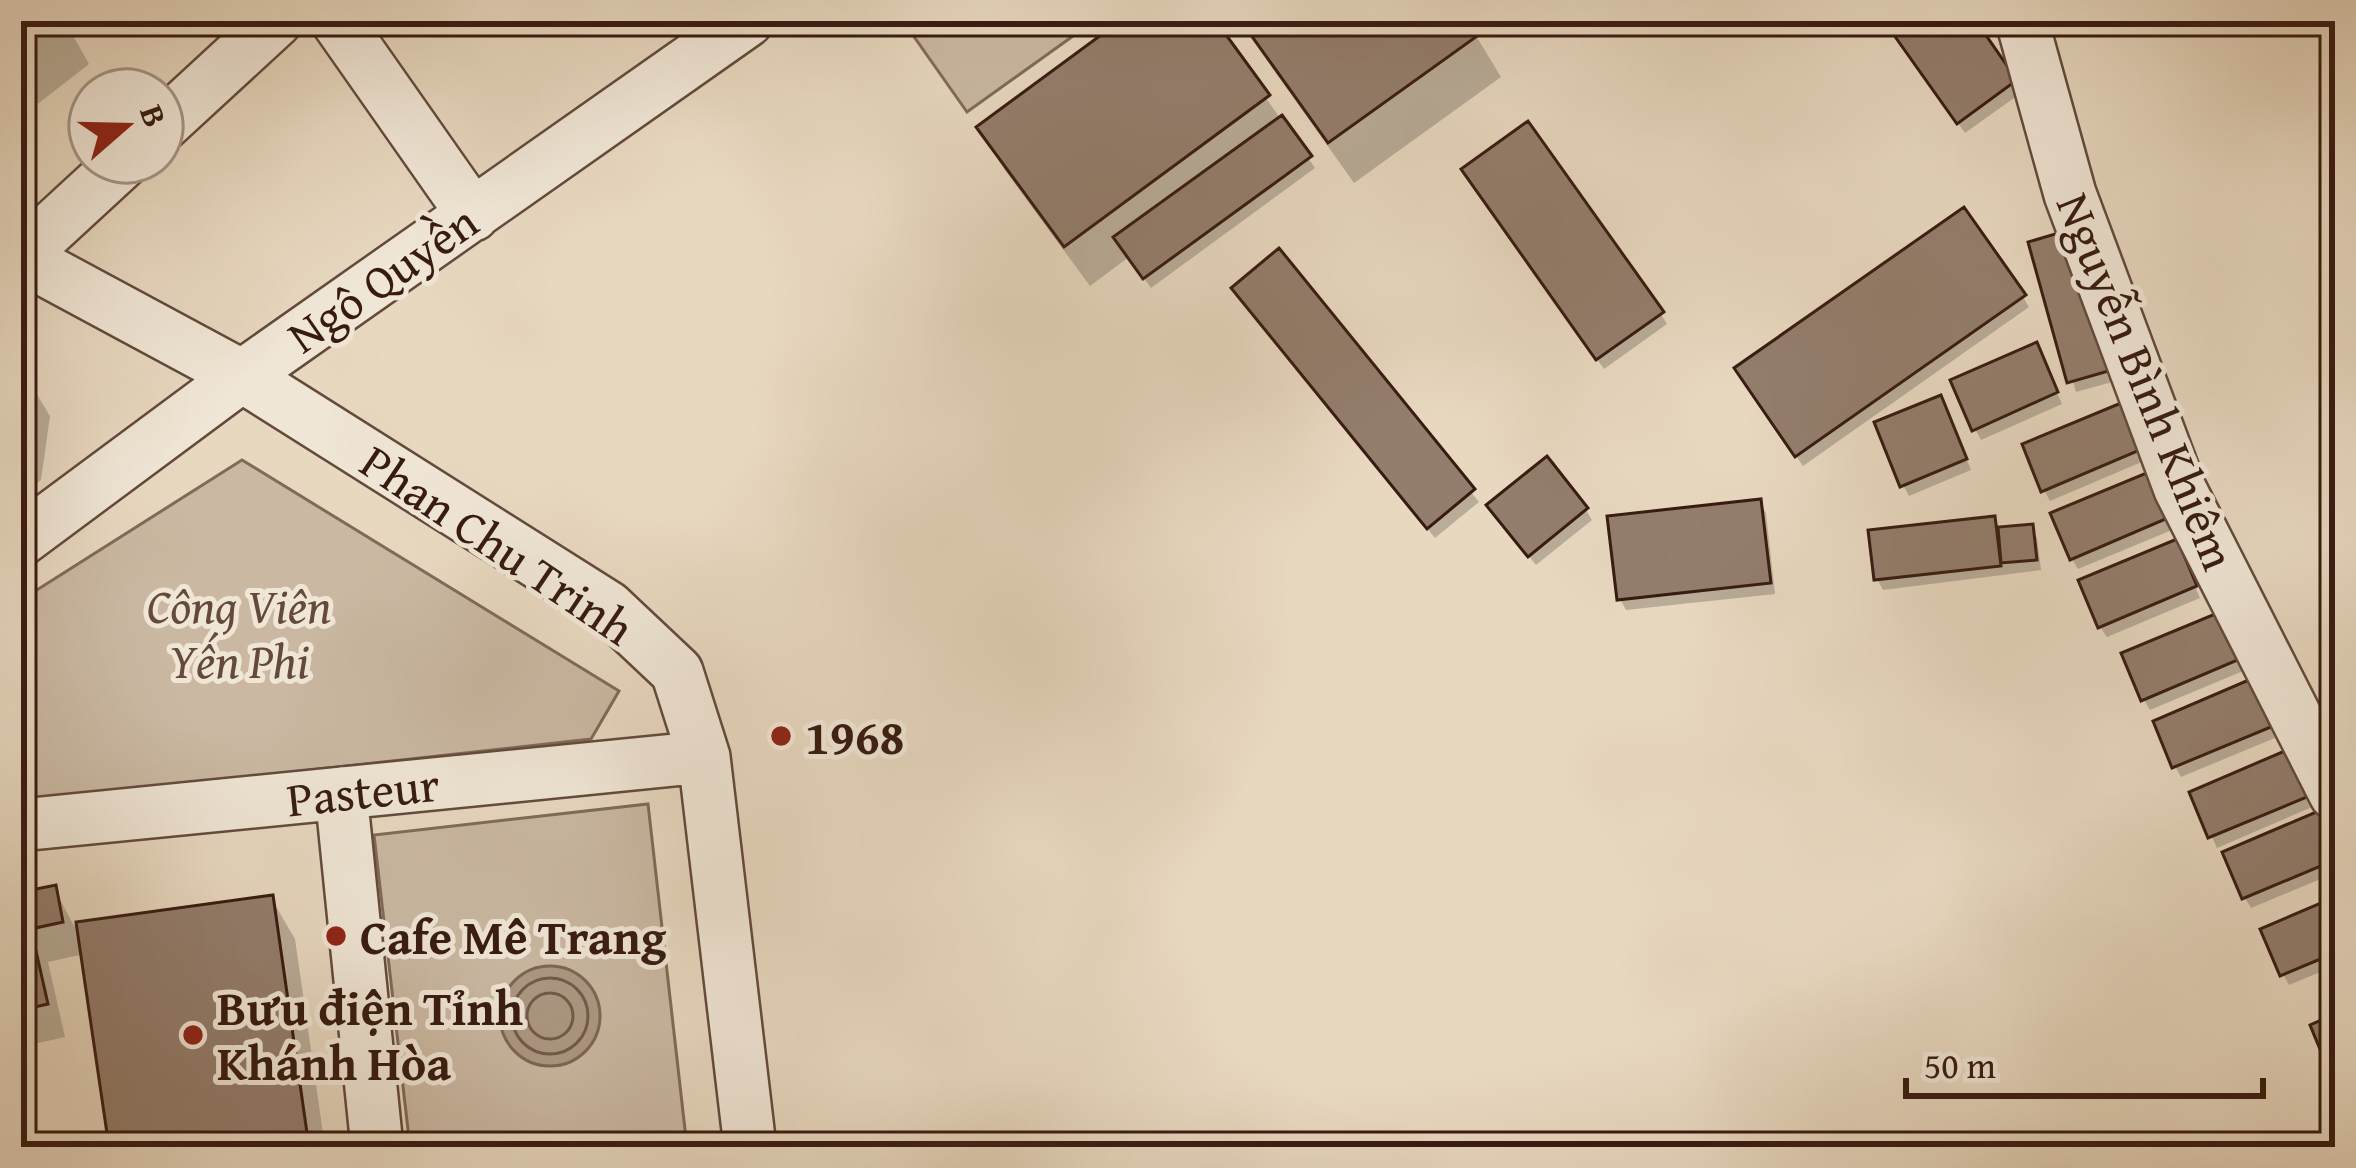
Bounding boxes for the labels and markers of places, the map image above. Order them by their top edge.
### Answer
place label: 1968 [805,701,904,772]
marker: 1968 [768,723,794,749]
place label: Cafe Mê Trang [360,901,667,972]
marker: Cafe Mê Trang [323,923,349,949]
place label: Bưu điện Tỉnh Khánh Hòa [217,972,523,1098]
marker: Bưu điện Tỉnh Khánh Hòa [180,1022,206,1048]

